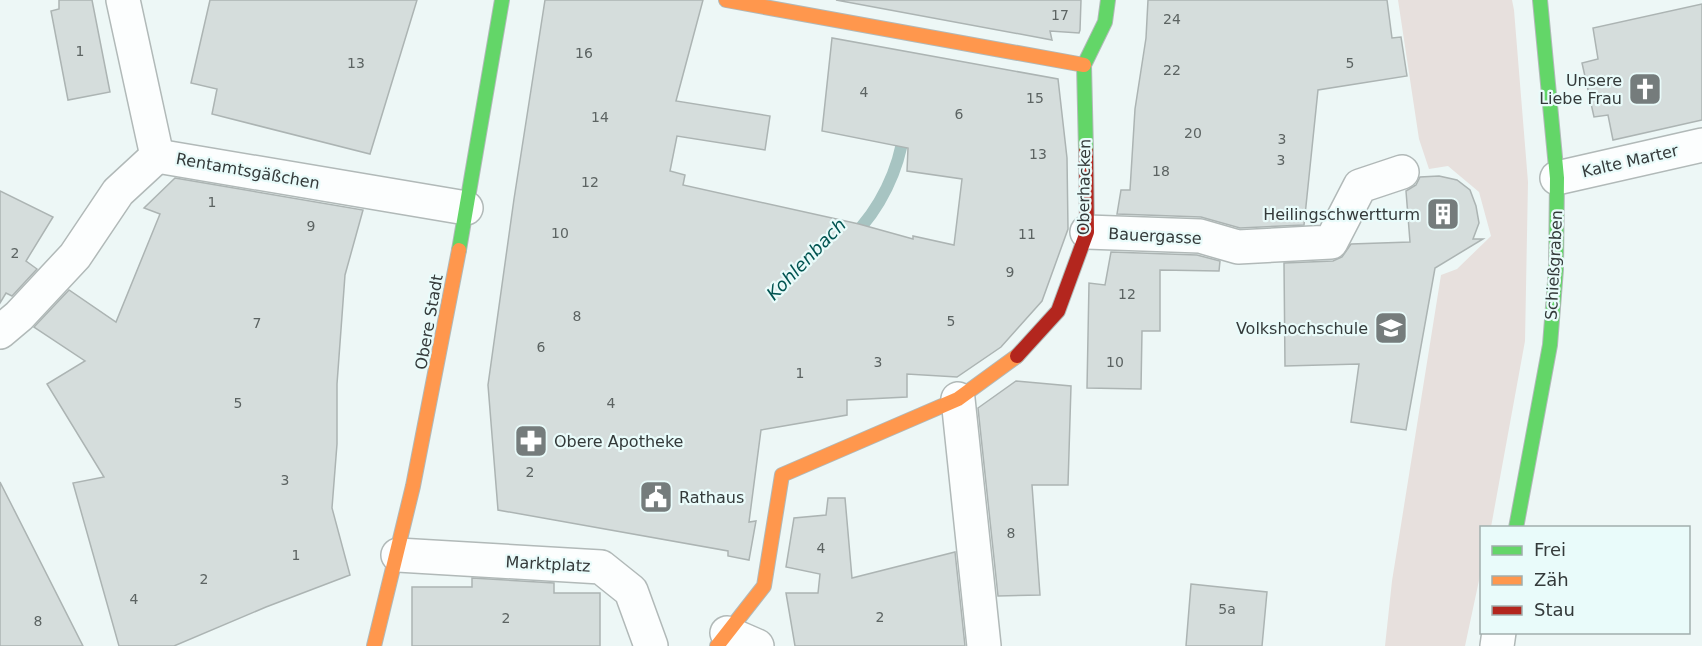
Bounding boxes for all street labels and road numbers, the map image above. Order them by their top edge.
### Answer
street label: Oberhacken [1074,139,1094,235]
street label: Kalte Marter [1580,141,1681,181]
street label: Rentamtsgäßchen [175,149,321,193]
street label: Schießgraben [1542,210,1566,320]
street label: Bauergasse [1108,224,1202,248]
street label: Obere Stadt [411,273,447,371]
street label: Marktplatz [505,552,591,576]

